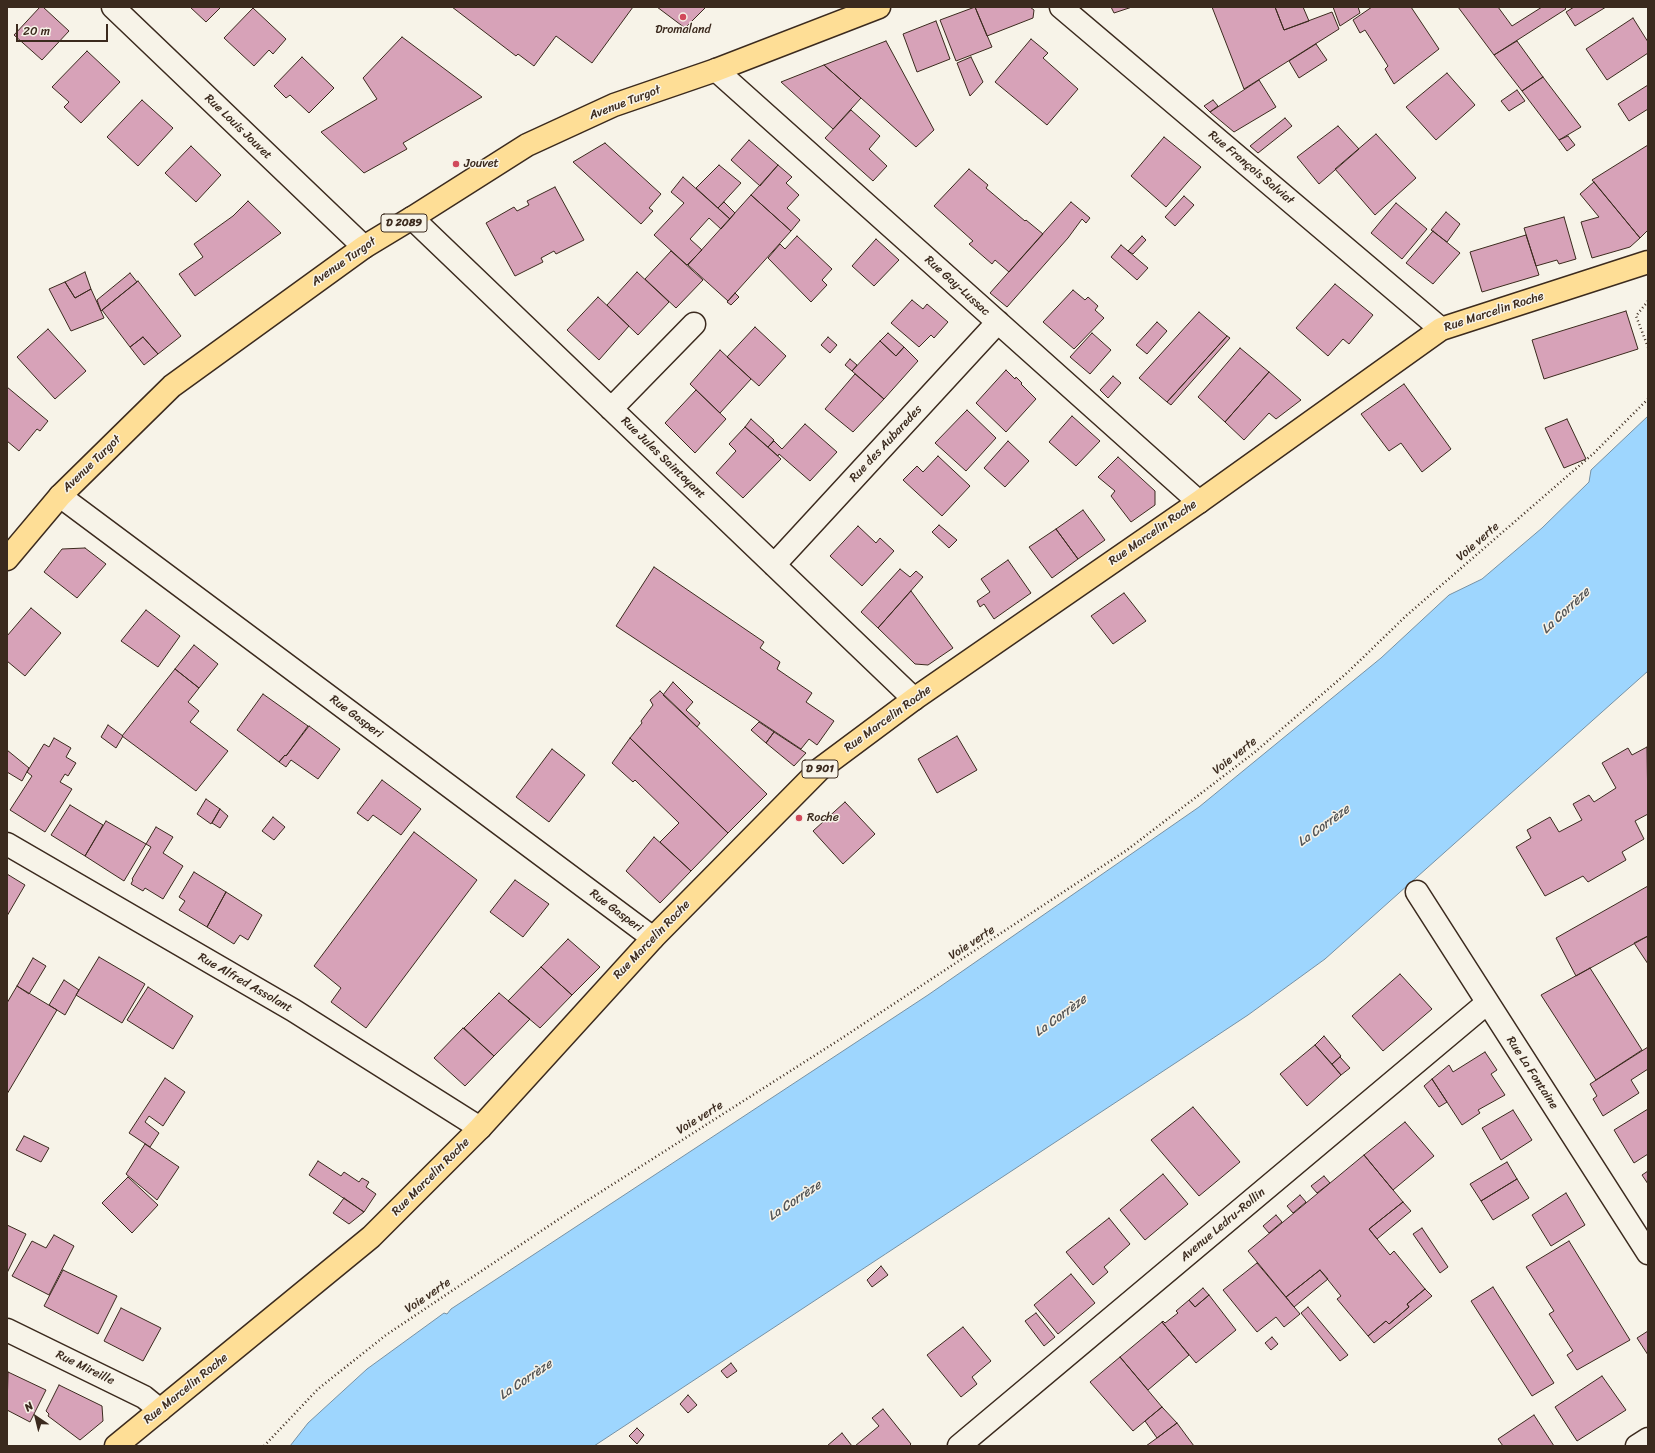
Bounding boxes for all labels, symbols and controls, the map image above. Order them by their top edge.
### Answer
marker: Dromaland [678,12,688,22]
scale bar [18,16,110,42]
text: 20 m [23,20,50,42]
place label: Dromaland [655,23,711,37]
street label: Avenue Turgot [587,83,663,123]
street label: Rue Louis Jouvet [201,91,275,163]
street label: Rue François Salviat [1205,128,1297,208]
place label: Jouvet [464,157,499,171]
marker: Jouvet [451,159,461,169]
road number: D 2089 [381,214,427,232]
street label: Avenue Turgot [309,234,379,290]
street label: Rue Gay-Lussac [921,253,993,319]
street label: Rue Marcelin Roche [1442,289,1546,335]
street label: Rue des Aubaredes [847,403,925,485]
street label: Rue Jules Saintoyant [618,414,708,502]
street label: Avenue Turgot [60,433,124,495]
street label: Rue Marcelin Roche [1106,497,1200,569]
street label: Voie verte [1454,519,1502,565]
water label: La Corrèze [1538,585,1594,637]
street label: Rue Marcelin Roche [842,683,934,755]
street label: Rue Gasperi [327,692,385,742]
street label: Voie verte [1210,734,1260,778]
road number: D 901 [802,760,838,778]
water label: La Corrèze [1295,802,1353,850]
place label: Roche [807,811,839,825]
marker: Roche [794,813,804,823]
street label: Rue Gasperi [587,886,645,936]
street label: Rue Marcelin Roche [611,898,693,982]
street label: Voie verte [946,923,998,963]
street label: Rue Alfred Assolant [195,950,295,1016]
water label: La Corrèze [1032,992,1090,1040]
street label: Rue La Fontaine [1503,1034,1561,1112]
street label: Voie verte [674,1098,726,1138]
street label: Rue Marcelin Roche [389,1135,473,1219]
water label: La Corrèze [765,1178,825,1224]
street label: Avenue Ledru-Rollin [1178,1185,1268,1265]
street label: Voie verte [402,1275,454,1317]
street label: Rue Mireille [53,1348,117,1388]
street label: Rue Marcelin Roche [141,1351,231,1427]
water label: La Corrèze [496,1357,556,1403]
north arrow [16,1397,56,1437]
text: N [20,1397,37,1417]

